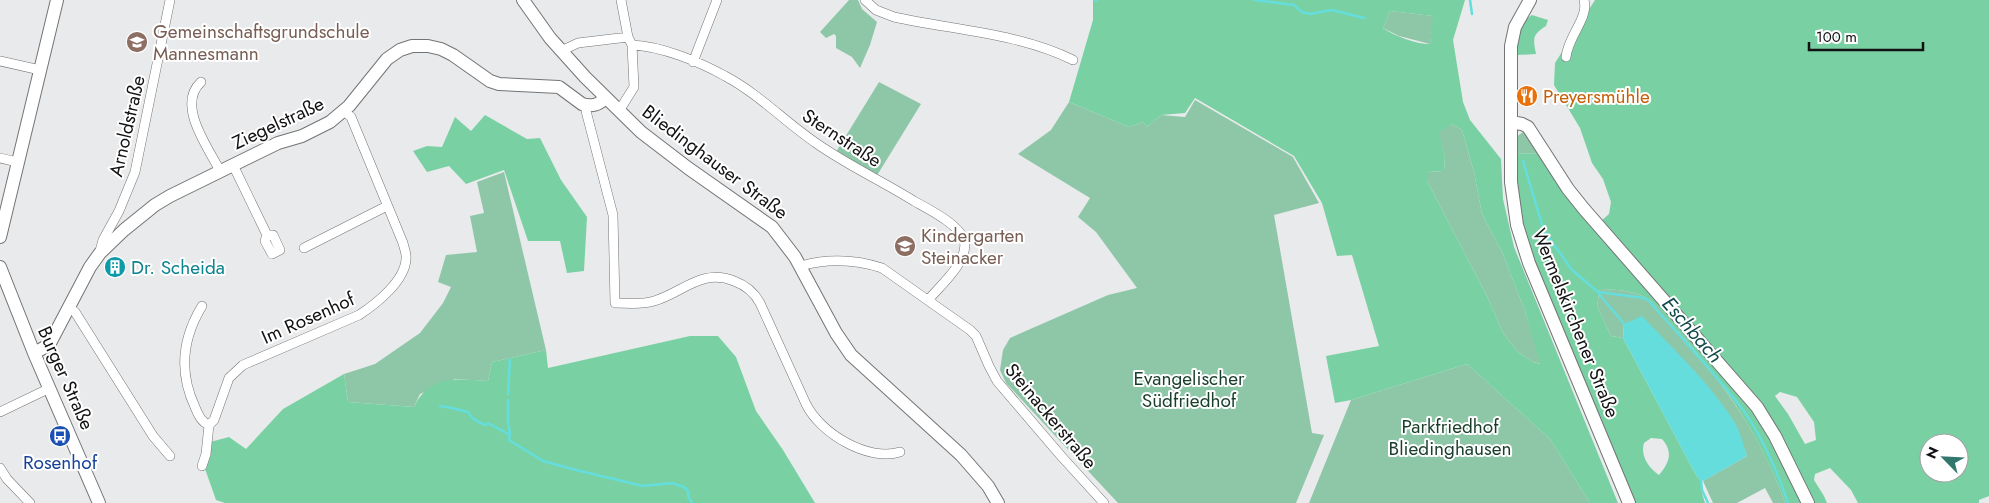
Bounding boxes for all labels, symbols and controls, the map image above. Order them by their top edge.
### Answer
place label: Gemeinschaftsgrundschule Mannesmann [153,18,370,67]
scale bar [1809,20,1923,52]
text: 100 m [1816,26,1857,48]
school or university icon: Gemeinschaftsgrundschule Mannesmann [125,30,149,54]
street label: Arnoldstraße [102,73,152,179]
place label: Preyersmühle [1543,83,1650,110]
restaurant icon: Preyersmühle [1515,84,1539,108]
street label: Ziegelstraße [228,90,329,156]
street label: Bliedinghauser Straße [637,98,794,226]
street label: Sternstraße [797,102,887,174]
place label: Kindergarten Steinacker [921,222,1024,271]
street label: Wermelskirchener Straße [1526,224,1626,422]
school or university icon: Kindergarten Steinacker [893,234,917,258]
place label: Dr. Scheida [131,254,225,281]
building icon: Dr. Scheida [103,255,127,279]
street label: Im Rosenhof [257,285,359,351]
water label: Eschbach [1655,290,1729,370]
street label: Burger Straße [31,322,101,434]
street label: Steinackerstraße [999,357,1103,475]
park label: Evangelischer Südfriedhof [1134,365,1245,414]
park label: Parkfriedhof Bliedinghausen [1389,413,1511,462]
bus stop icon: Rosenhof [48,424,72,448]
north arrow [1919,433,1969,483]
text: N [1921,444,1944,462]
place label: Rosenhof [23,449,98,476]

